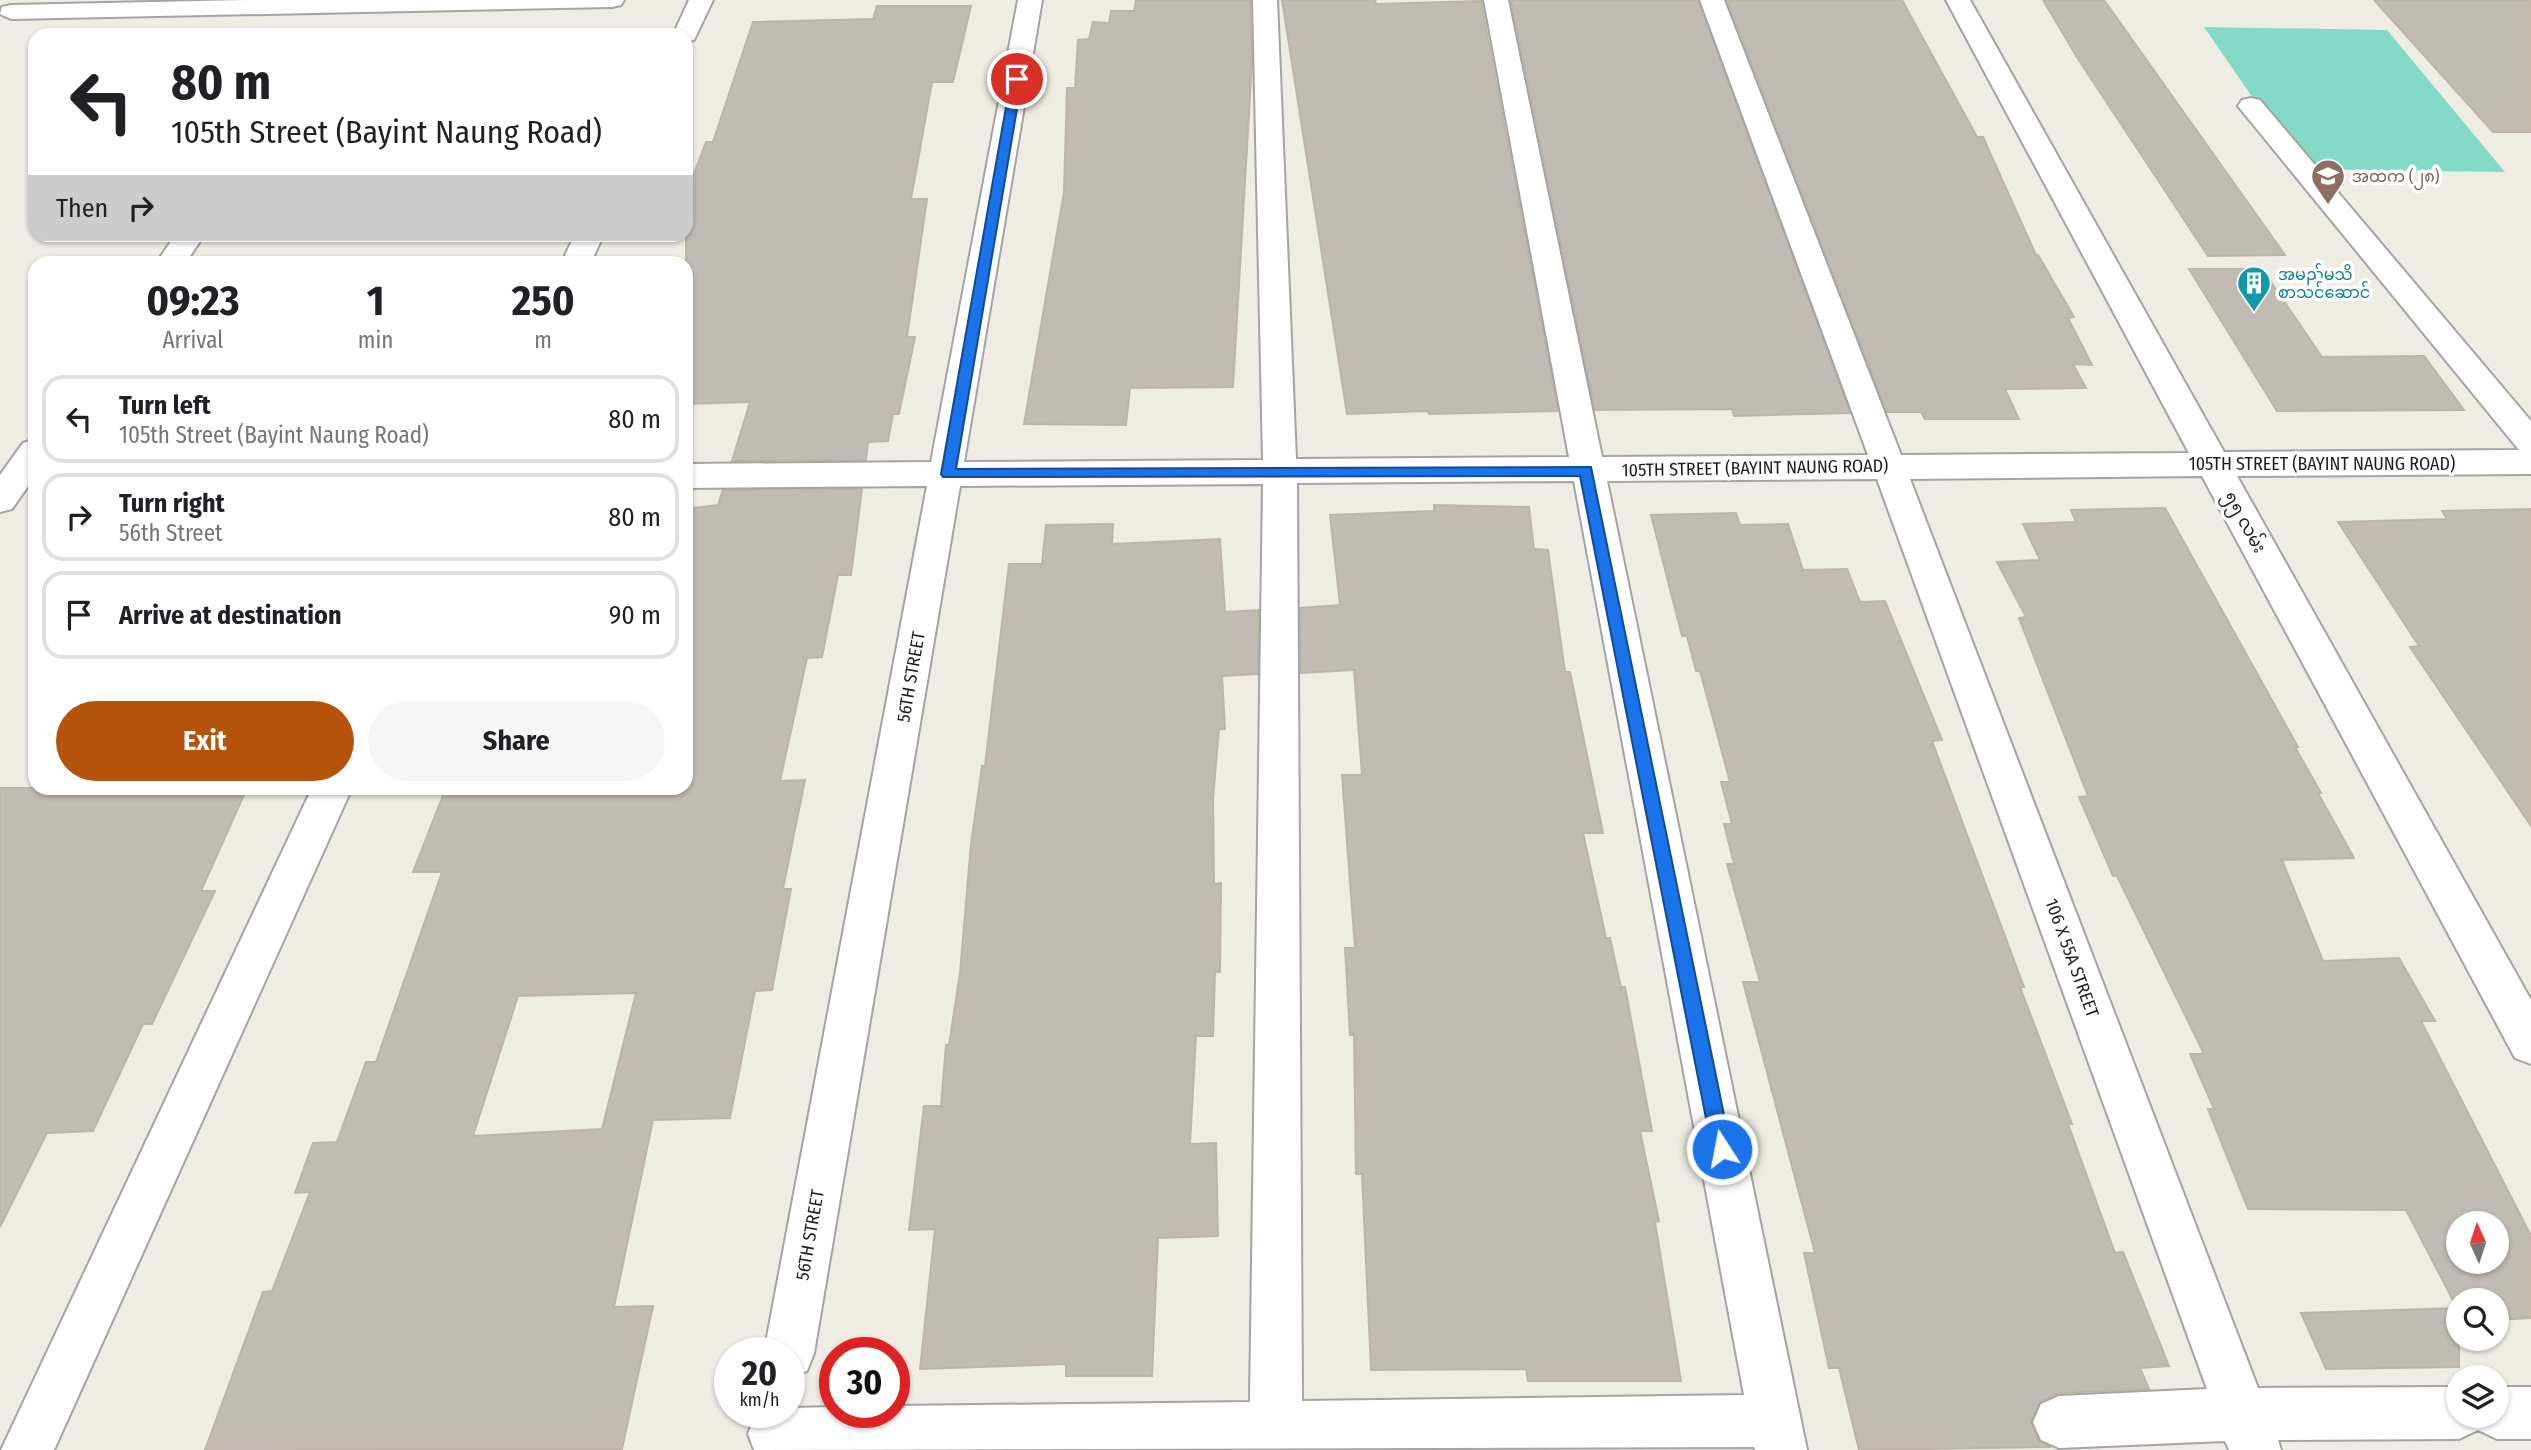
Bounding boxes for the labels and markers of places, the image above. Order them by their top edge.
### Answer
pin [987,49,1047,109]
school or university icon: အထက (၂၈) [2309,157,2347,206]
place label: အထက (၂၈) [2352,167,2440,190]
place label: အမည်မသိ စာသင်ဆောင် [2278,263,2370,302]
building icon: အမည်မသိ စာသင်ဆောင် [2235,264,2273,313]

